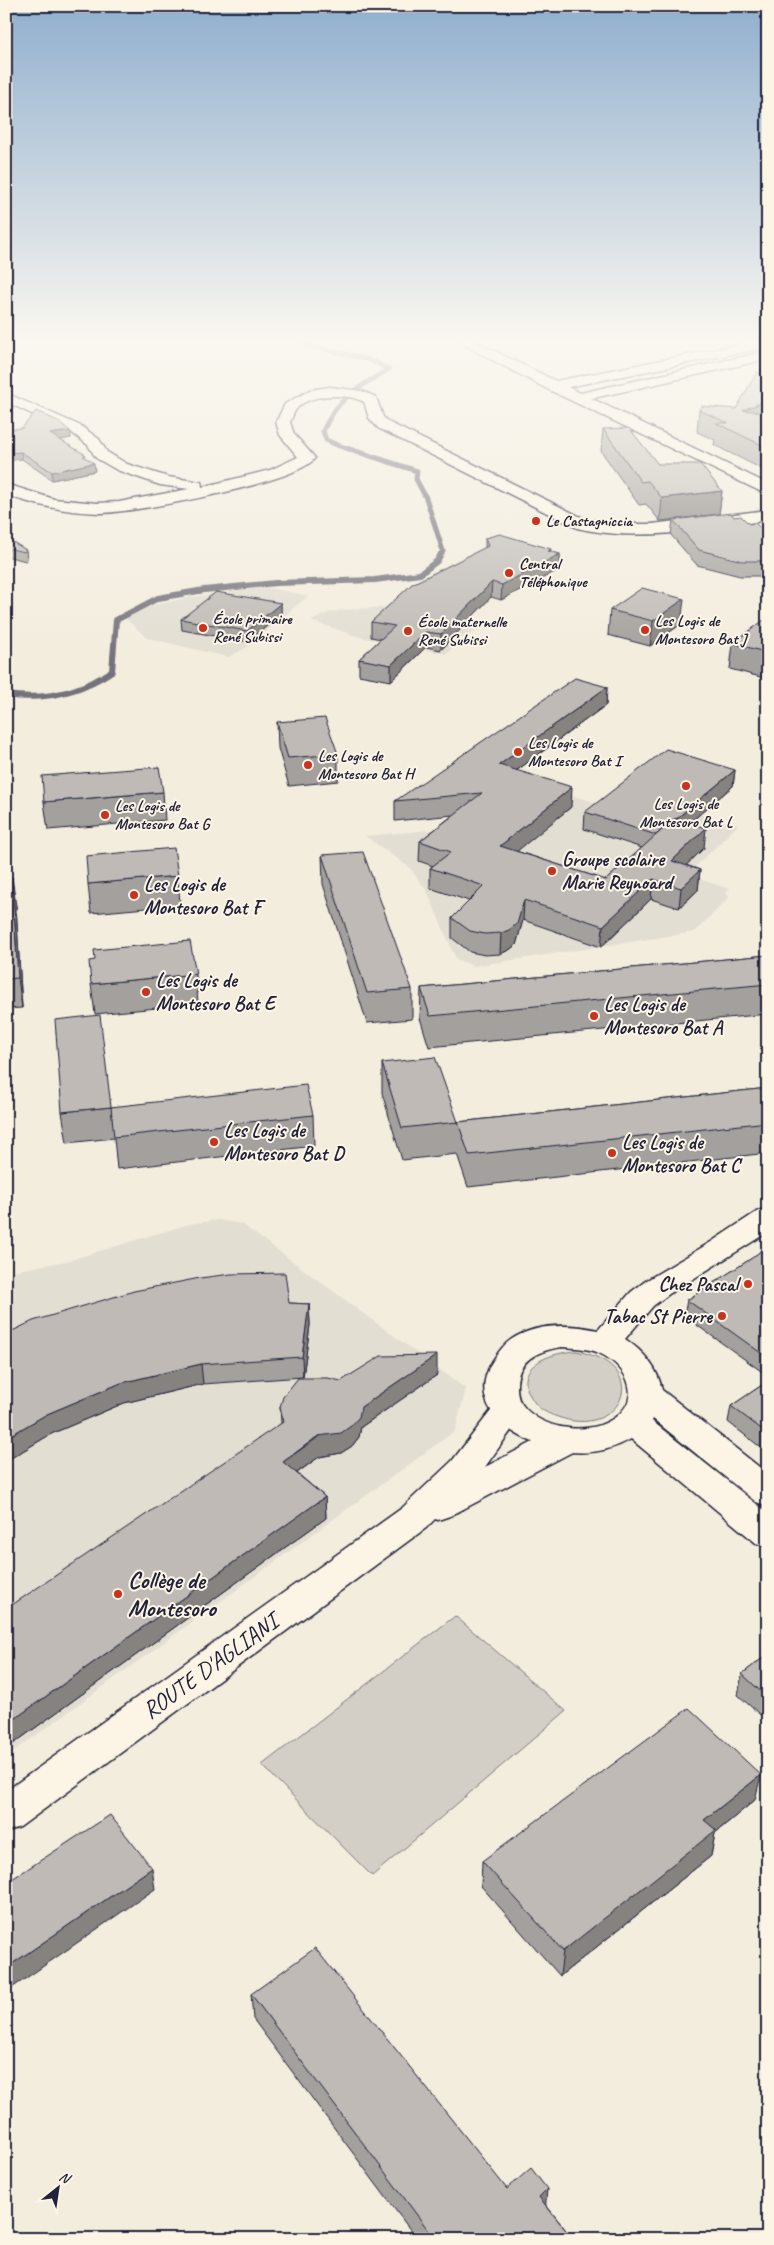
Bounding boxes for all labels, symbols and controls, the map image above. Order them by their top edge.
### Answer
place label: Le Castagniccia [546,511,633,531]
marker: Le Castagniccia [530,515,542,527]
place label: Central Téléphonique [519,554,588,592]
marker: Central Téléphonique [503,567,515,579]
place label: École primaire René Subissi [213,609,293,647]
place label: Les Logis de Montesoro Bat J [655,611,749,649]
place label: École maternelle René Subissi [418,612,508,650]
marker: École primaire René Subissi [197,622,209,634]
marker: Les Logis de Montesoro Bat J [639,624,651,636]
marker: École maternelle René Subissi [402,625,414,637]
place label: Les Logis de Montesoro Bat I [528,733,624,771]
place label: Les Logis de Montesoro Bat H [318,746,416,784]
marker: Les Logis de Montesoro Bat I [512,746,524,758]
marker: Les Logis de Montesoro Bat H [302,759,314,771]
marker: Les Logis de Montesoro Bat L [680,780,692,792]
place label: Les Logis de Montesoro Bat L [639,794,734,832]
place label: Les Logis de Montesoro Bat G [115,796,211,834]
marker: Les Logis de Montesoro Bat G [99,809,111,821]
place label: Groupe scolaire Marie Reynoard [562,847,676,896]
marker: Groupe scolaire Marie Reynoard [546,865,558,877]
place label: Les Logis de Montesoro Bat F [144,872,266,920]
marker: Les Logis de Montesoro Bat F [128,889,140,901]
place label: Les Logis de Montesoro Bat E [156,968,278,1016]
marker: Les Logis de Montesoro Bat E [140,986,152,998]
place label: Les Logis de Montesoro Bat A [604,992,724,1040]
marker: Les Logis de Montesoro Bat A [588,1010,600,1022]
place label: Les Logis de Montesoro Bat D [224,1118,346,1166]
place label: Les Logis de Montesoro Bat C [622,1130,743,1178]
marker: Les Logis de Montesoro Bat D [208,1136,220,1148]
marker: Les Logis de Montesoro Bat C [606,1147,618,1159]
place label: Chez Pascal [659,1272,741,1297]
marker: Chez Pascal [742,1278,754,1290]
place label: Tabac St Pierre [604,1304,713,1329]
marker: Tabac St Pierre [716,1310,728,1322]
place label: Collège de Montesoro [128,1565,218,1623]
marker: Collège de Montesoro [112,1588,124,1600]
street label: ROUTE D'AGLIANI [136,1604,288,1725]
north arrow [32,2162,82,2212]
text: N [56,2168,74,2188]

